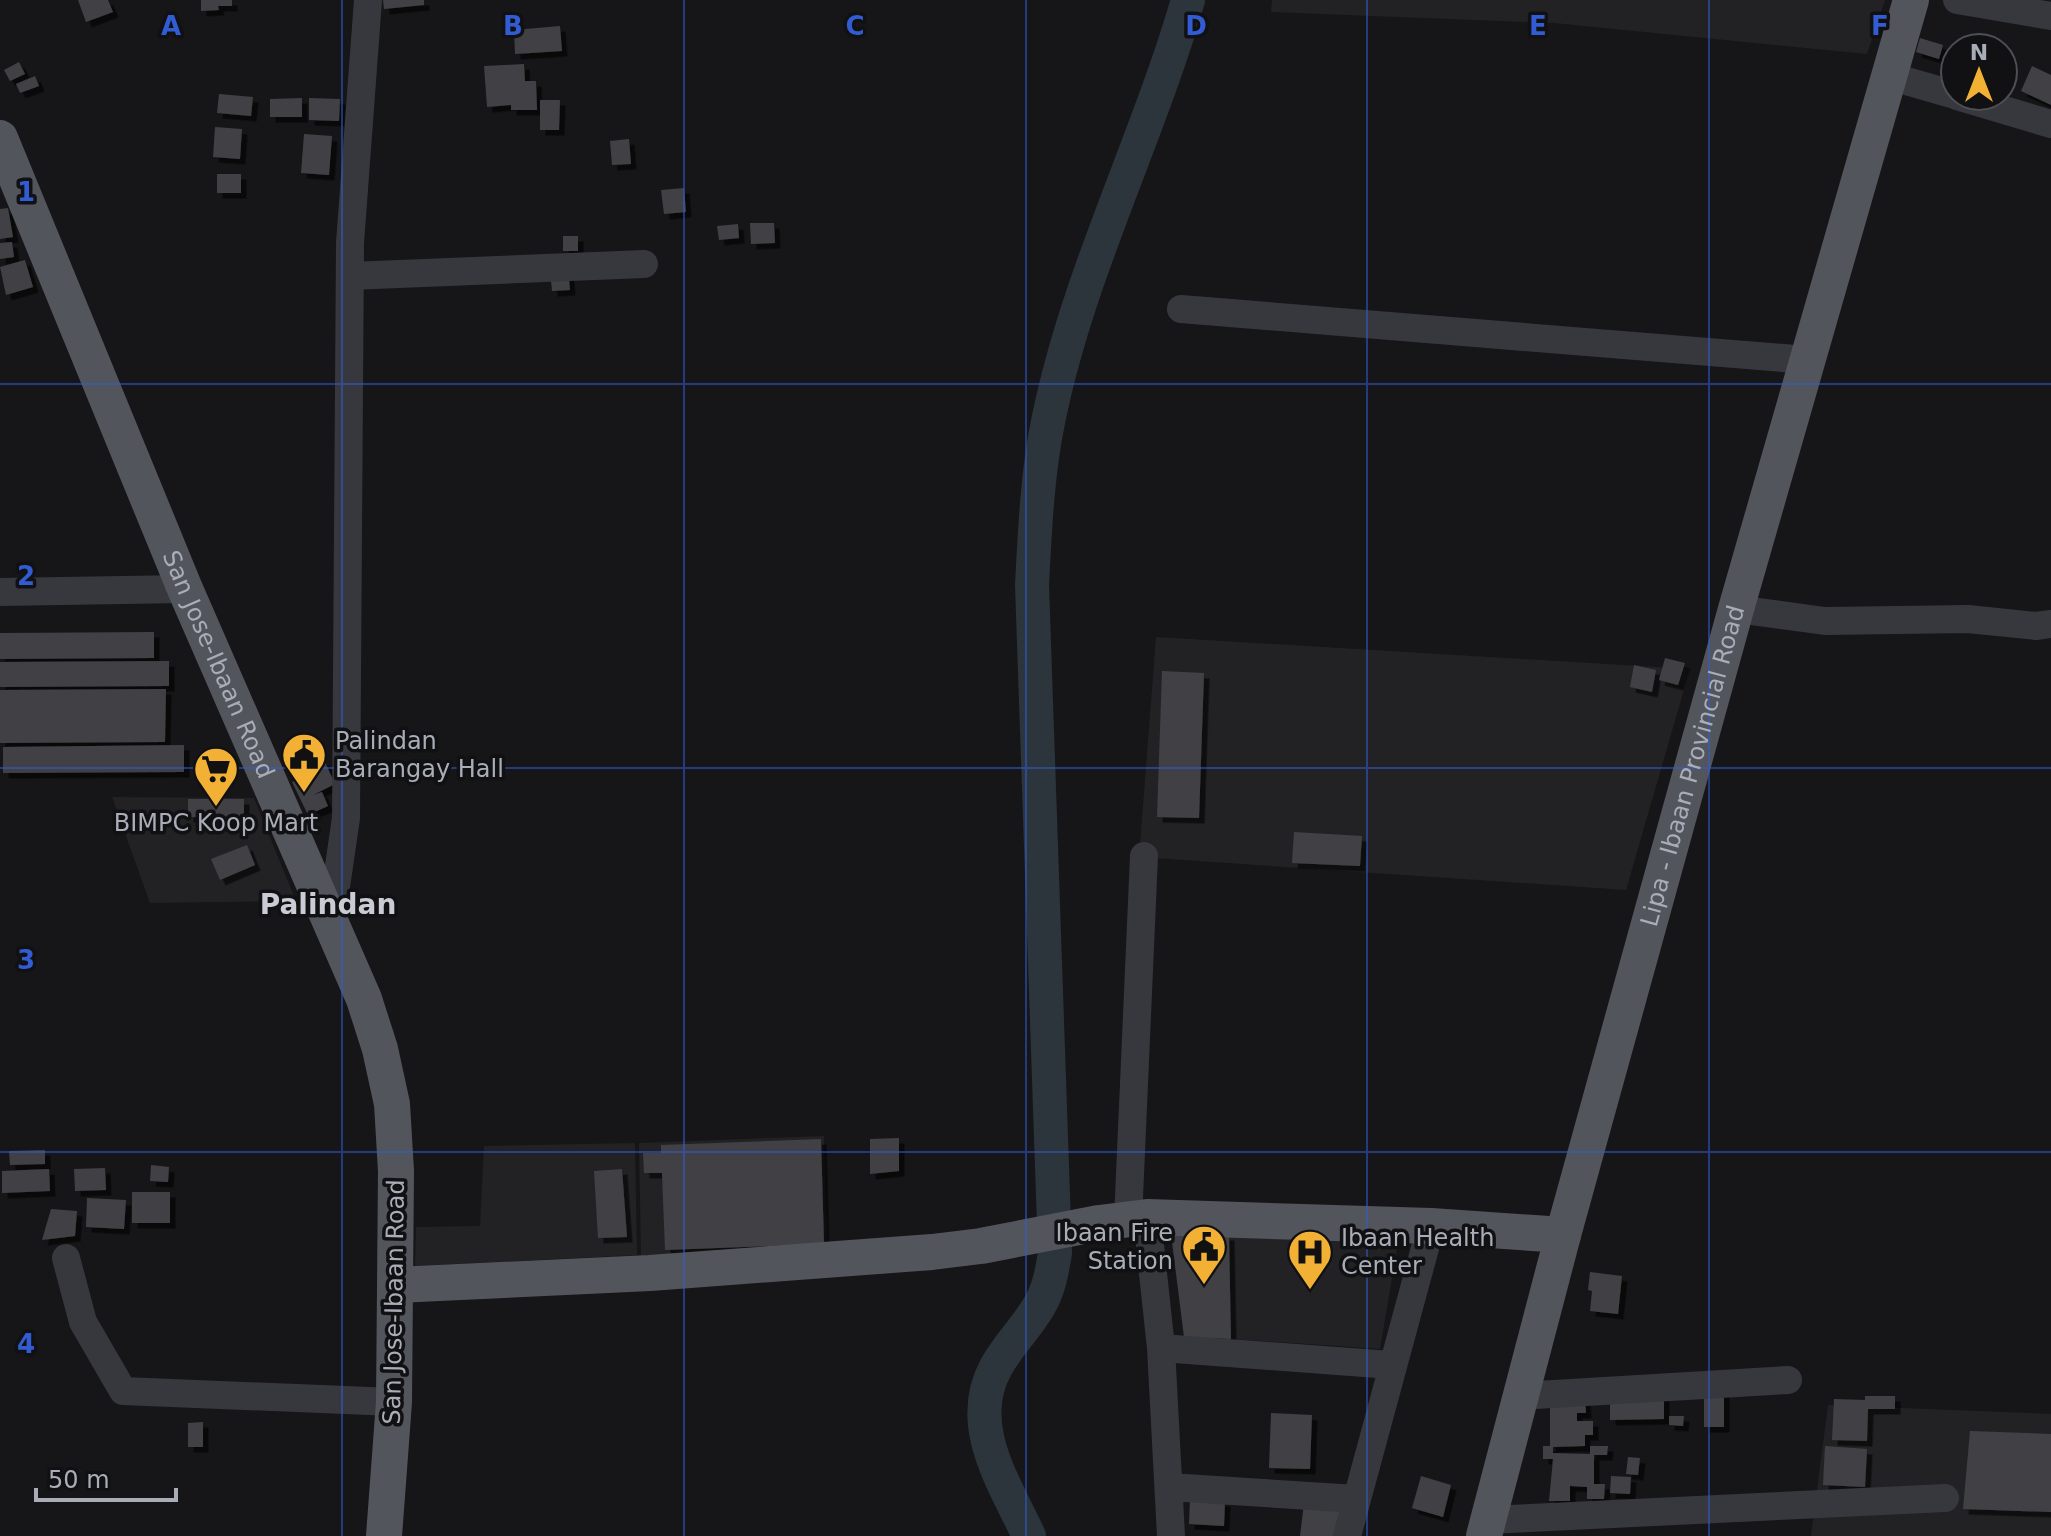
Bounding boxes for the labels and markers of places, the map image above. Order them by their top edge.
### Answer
place label: Palindan Barangay Hall [335,727,504,783]
public building icon: Palindan Barangay Hall [280,731,328,794]
supermarket icon: BIMPC Koop Mart [192,745,240,808]
place label: BIMPC Koop Mart [114,809,318,837]
place label: Ibaan Fire Station [1056,1219,1173,1275]
public building icon: Ibaan Fire Station [1180,1223,1228,1286]
place label: Ibaan Health Center [1341,1224,1494,1280]
hospital icon: Ibaan Health Center [1286,1228,1334,1291]

